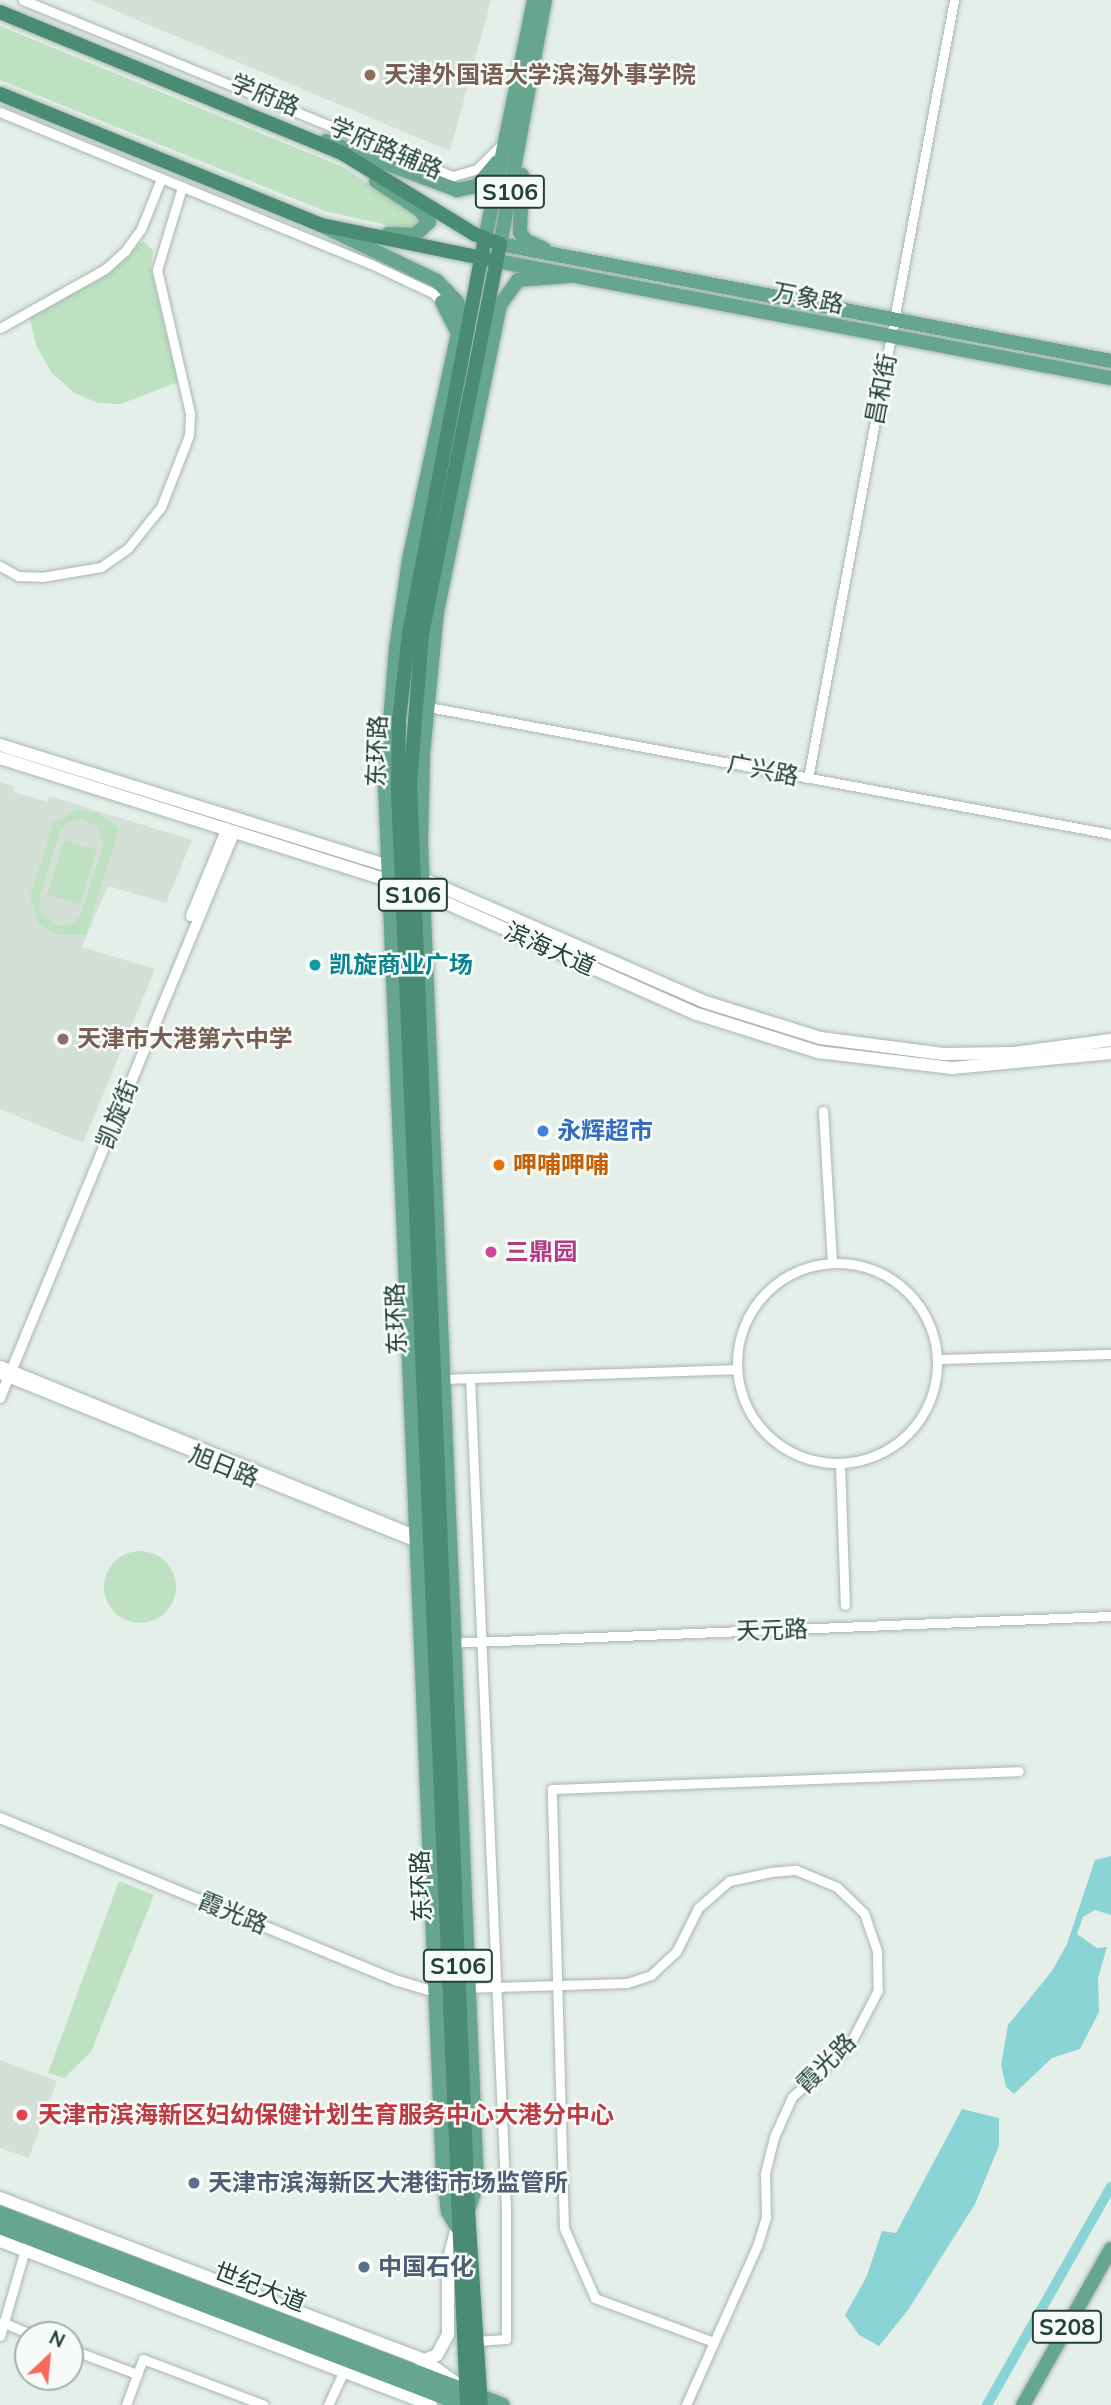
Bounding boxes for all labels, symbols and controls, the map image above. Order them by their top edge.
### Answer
place label: 天津外国语大学滨海外事学院 [384,61,696,89]
marker: 天津外国语大学滨海外事学院 [362,67,378,83]
street label: 学府路 [226,68,304,122]
street label: 学府路辅路 [325,111,447,185]
road number: S106 [473,172,547,211]
street label: 万象路 [770,277,846,319]
street label: 昌和街 [860,351,902,427]
street label: 东环路 [361,715,393,787]
street label: 广兴路 [725,749,801,791]
road number: S106 [376,876,450,914]
street label: 滨海大道 [500,916,600,982]
place label: 凯旋商业广场 [329,951,473,979]
marker: 凯旋商业广场 [307,957,323,973]
place label: 天津市大港第六中学 [77,1025,293,1053]
marker: 天津市大港第六中学 [55,1031,71,1047]
street label: 凯旋街 [90,1075,144,1153]
place label: 永辉超市 [557,1117,653,1145]
marker: 永辉超市 [535,1123,551,1139]
place label: 呷哺呷哺 [513,1151,609,1179]
marker: 呷哺呷哺 [491,1157,507,1173]
place label: 三鼎园 [505,1238,577,1266]
marker: 三鼎园 [483,1244,499,1260]
street label: 东环路 [380,1283,412,1355]
street label: 旭日路 [185,1439,263,1493]
street label: 天元路 [736,1614,808,1646]
street label: 东环路 [405,1850,437,1922]
street label: 霞光路 [194,1886,272,1940]
road number: S106 [421,1946,495,1985]
street label: 霞光路 [790,2027,862,2099]
place label: 天津市滨海新区妇幼保健计划生育服务中心大港分中心 [38,2101,614,2129]
marker: 天津市滨海新区妇幼保健计划生育服务中心大港分中心 [12,2105,32,2125]
place label: 天津市滨海新区大港街市场监管所 [208,2169,568,2197]
marker: 天津市滨海新区大港街市场监管所 [186,2175,202,2191]
place label: 中国石化 [378,2253,474,2281]
street label: 世纪大道 [210,2256,310,2318]
marker: 中国石化 [356,2259,372,2275]
road number: S208 [1030,2308,1104,2346]
north arrow [14,2321,84,2391]
text: N [46,2325,69,2353]

